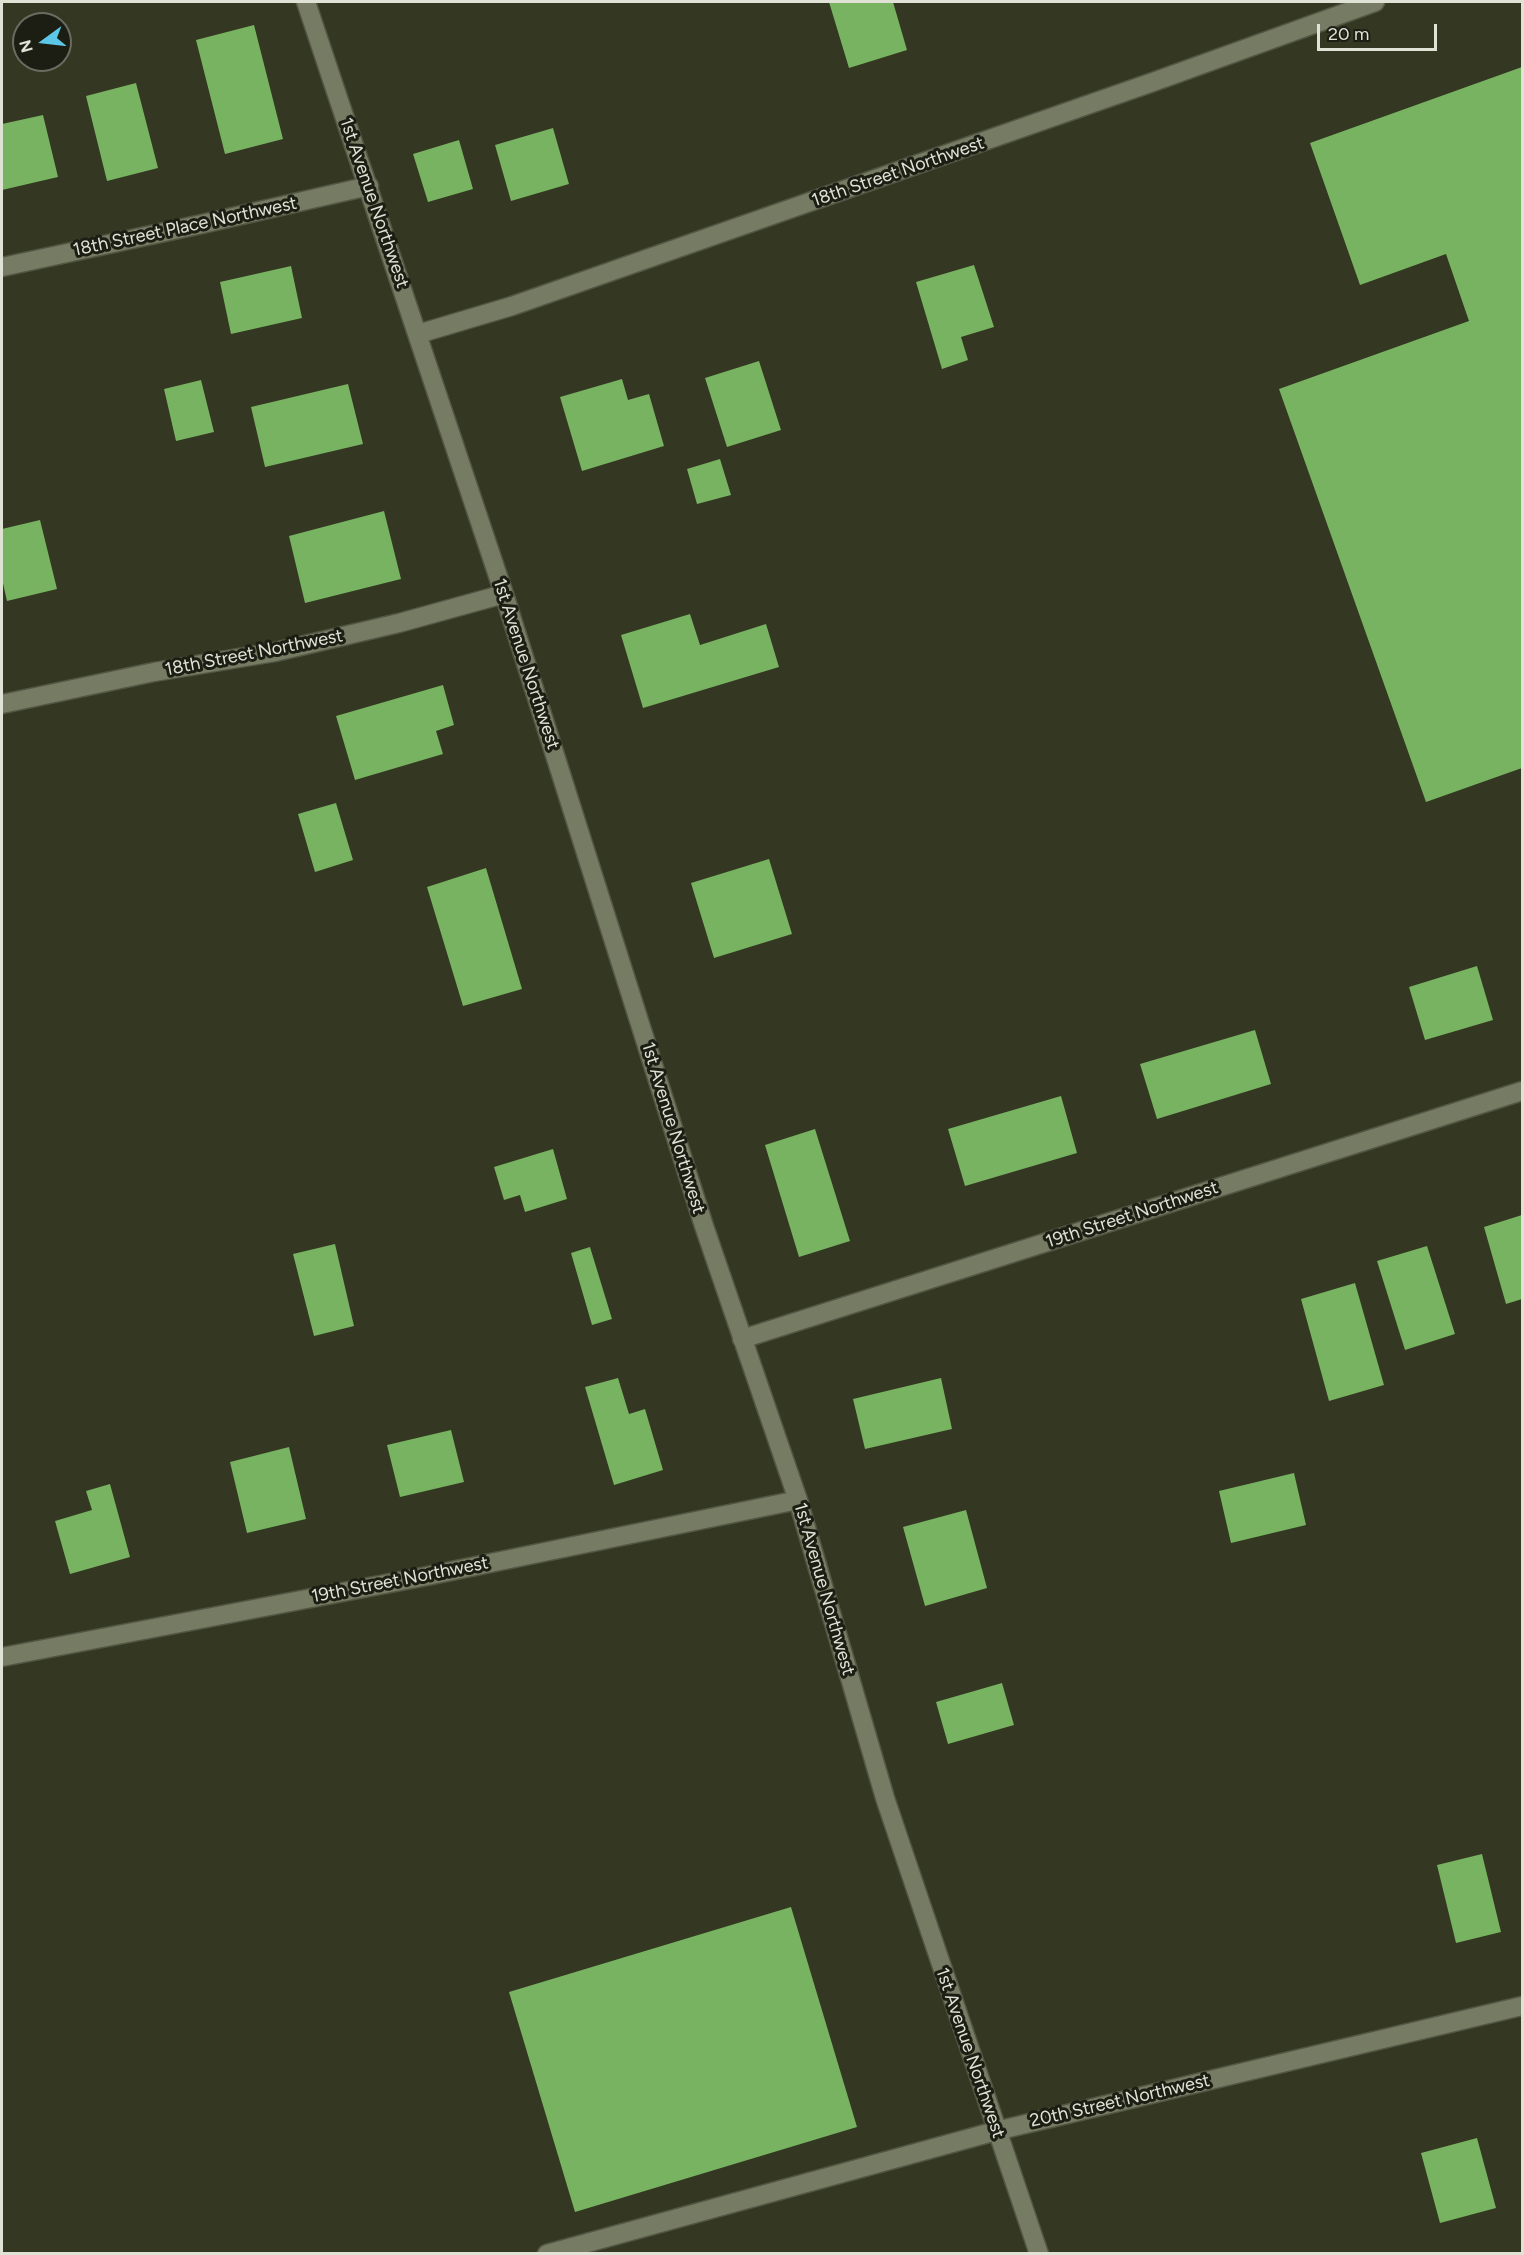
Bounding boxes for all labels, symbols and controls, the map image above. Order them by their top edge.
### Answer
north arrow [12,12,72,72]
scale bar [1320,12,1440,50]
text: 20 m [1328,23,1369,45]
text: N [15,38,37,55]
street label: 1st Avenue Northwest [335,115,413,291]
street label: 18th Street Northwest [809,132,987,212]
street label: 18th Street Place Northwest [71,193,299,261]
street label: 1st Avenue Northwest [488,576,564,752]
street label: 18th Street Northwest [163,625,345,681]
street label: 1st Avenue Northwest [637,1040,709,1216]
street label: 19th Street Northwest [1043,1177,1221,1253]
street label: 1st Avenue Northwest [789,1500,859,1678]
street label: 19th Street Northwest [310,1552,490,1608]
street label: 1st Avenue Northwest [931,1965,1009,2141]
street label: 20th Street Northwest [1028,2070,1212,2132]

